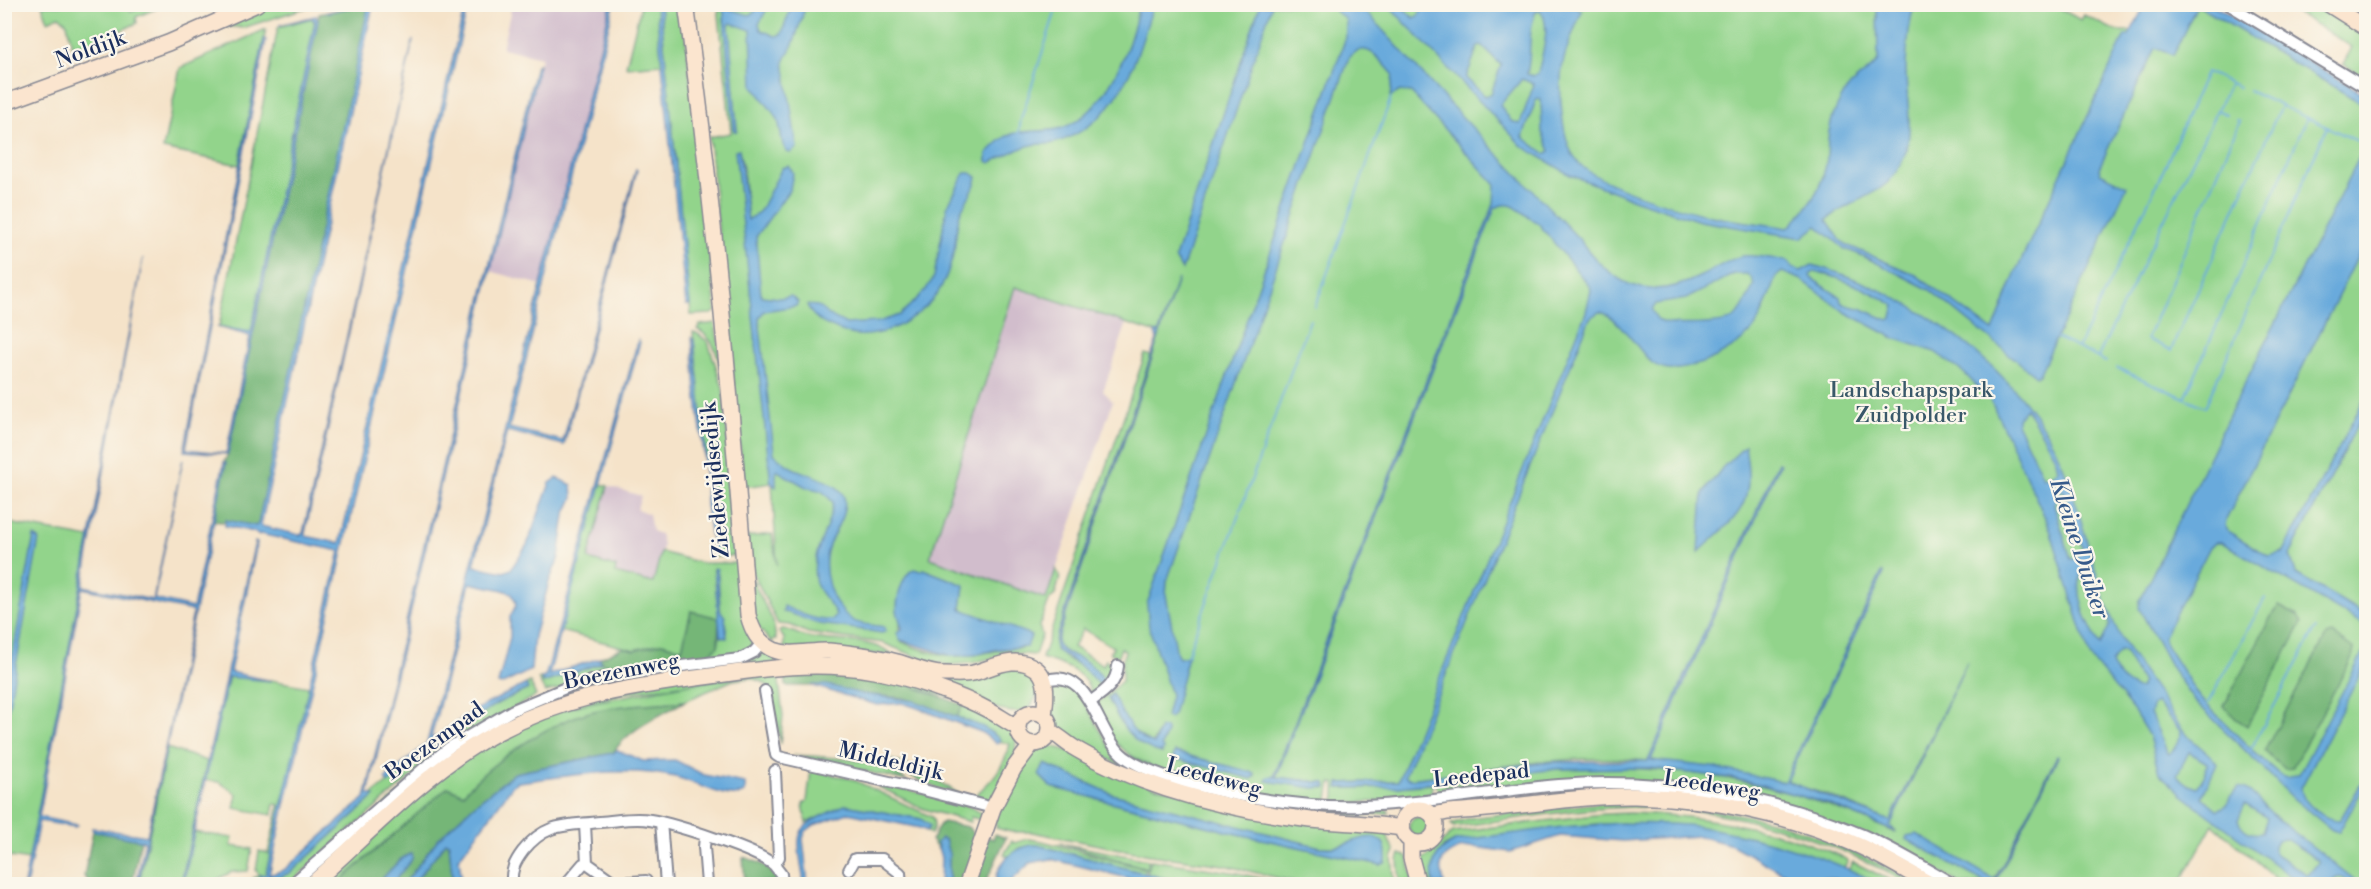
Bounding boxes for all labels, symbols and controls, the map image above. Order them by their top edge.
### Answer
street label: Noldijk [52,24,131,75]
park label: Landschapspark Zuidpolder [1829,377,1994,429]
street label: Ziedewijdsedijk [695,399,736,559]
water label: Kleine Duiker [2042,474,2116,624]
street label: Boezemweg [560,647,682,696]
street label: Boezempad [379,696,490,787]
street label: Middeldijk [835,736,947,787]
street label: Leedeweg [1163,752,1265,803]
street label: Leedepad [1432,757,1531,794]
street label: Leedeweg [1661,764,1763,807]

